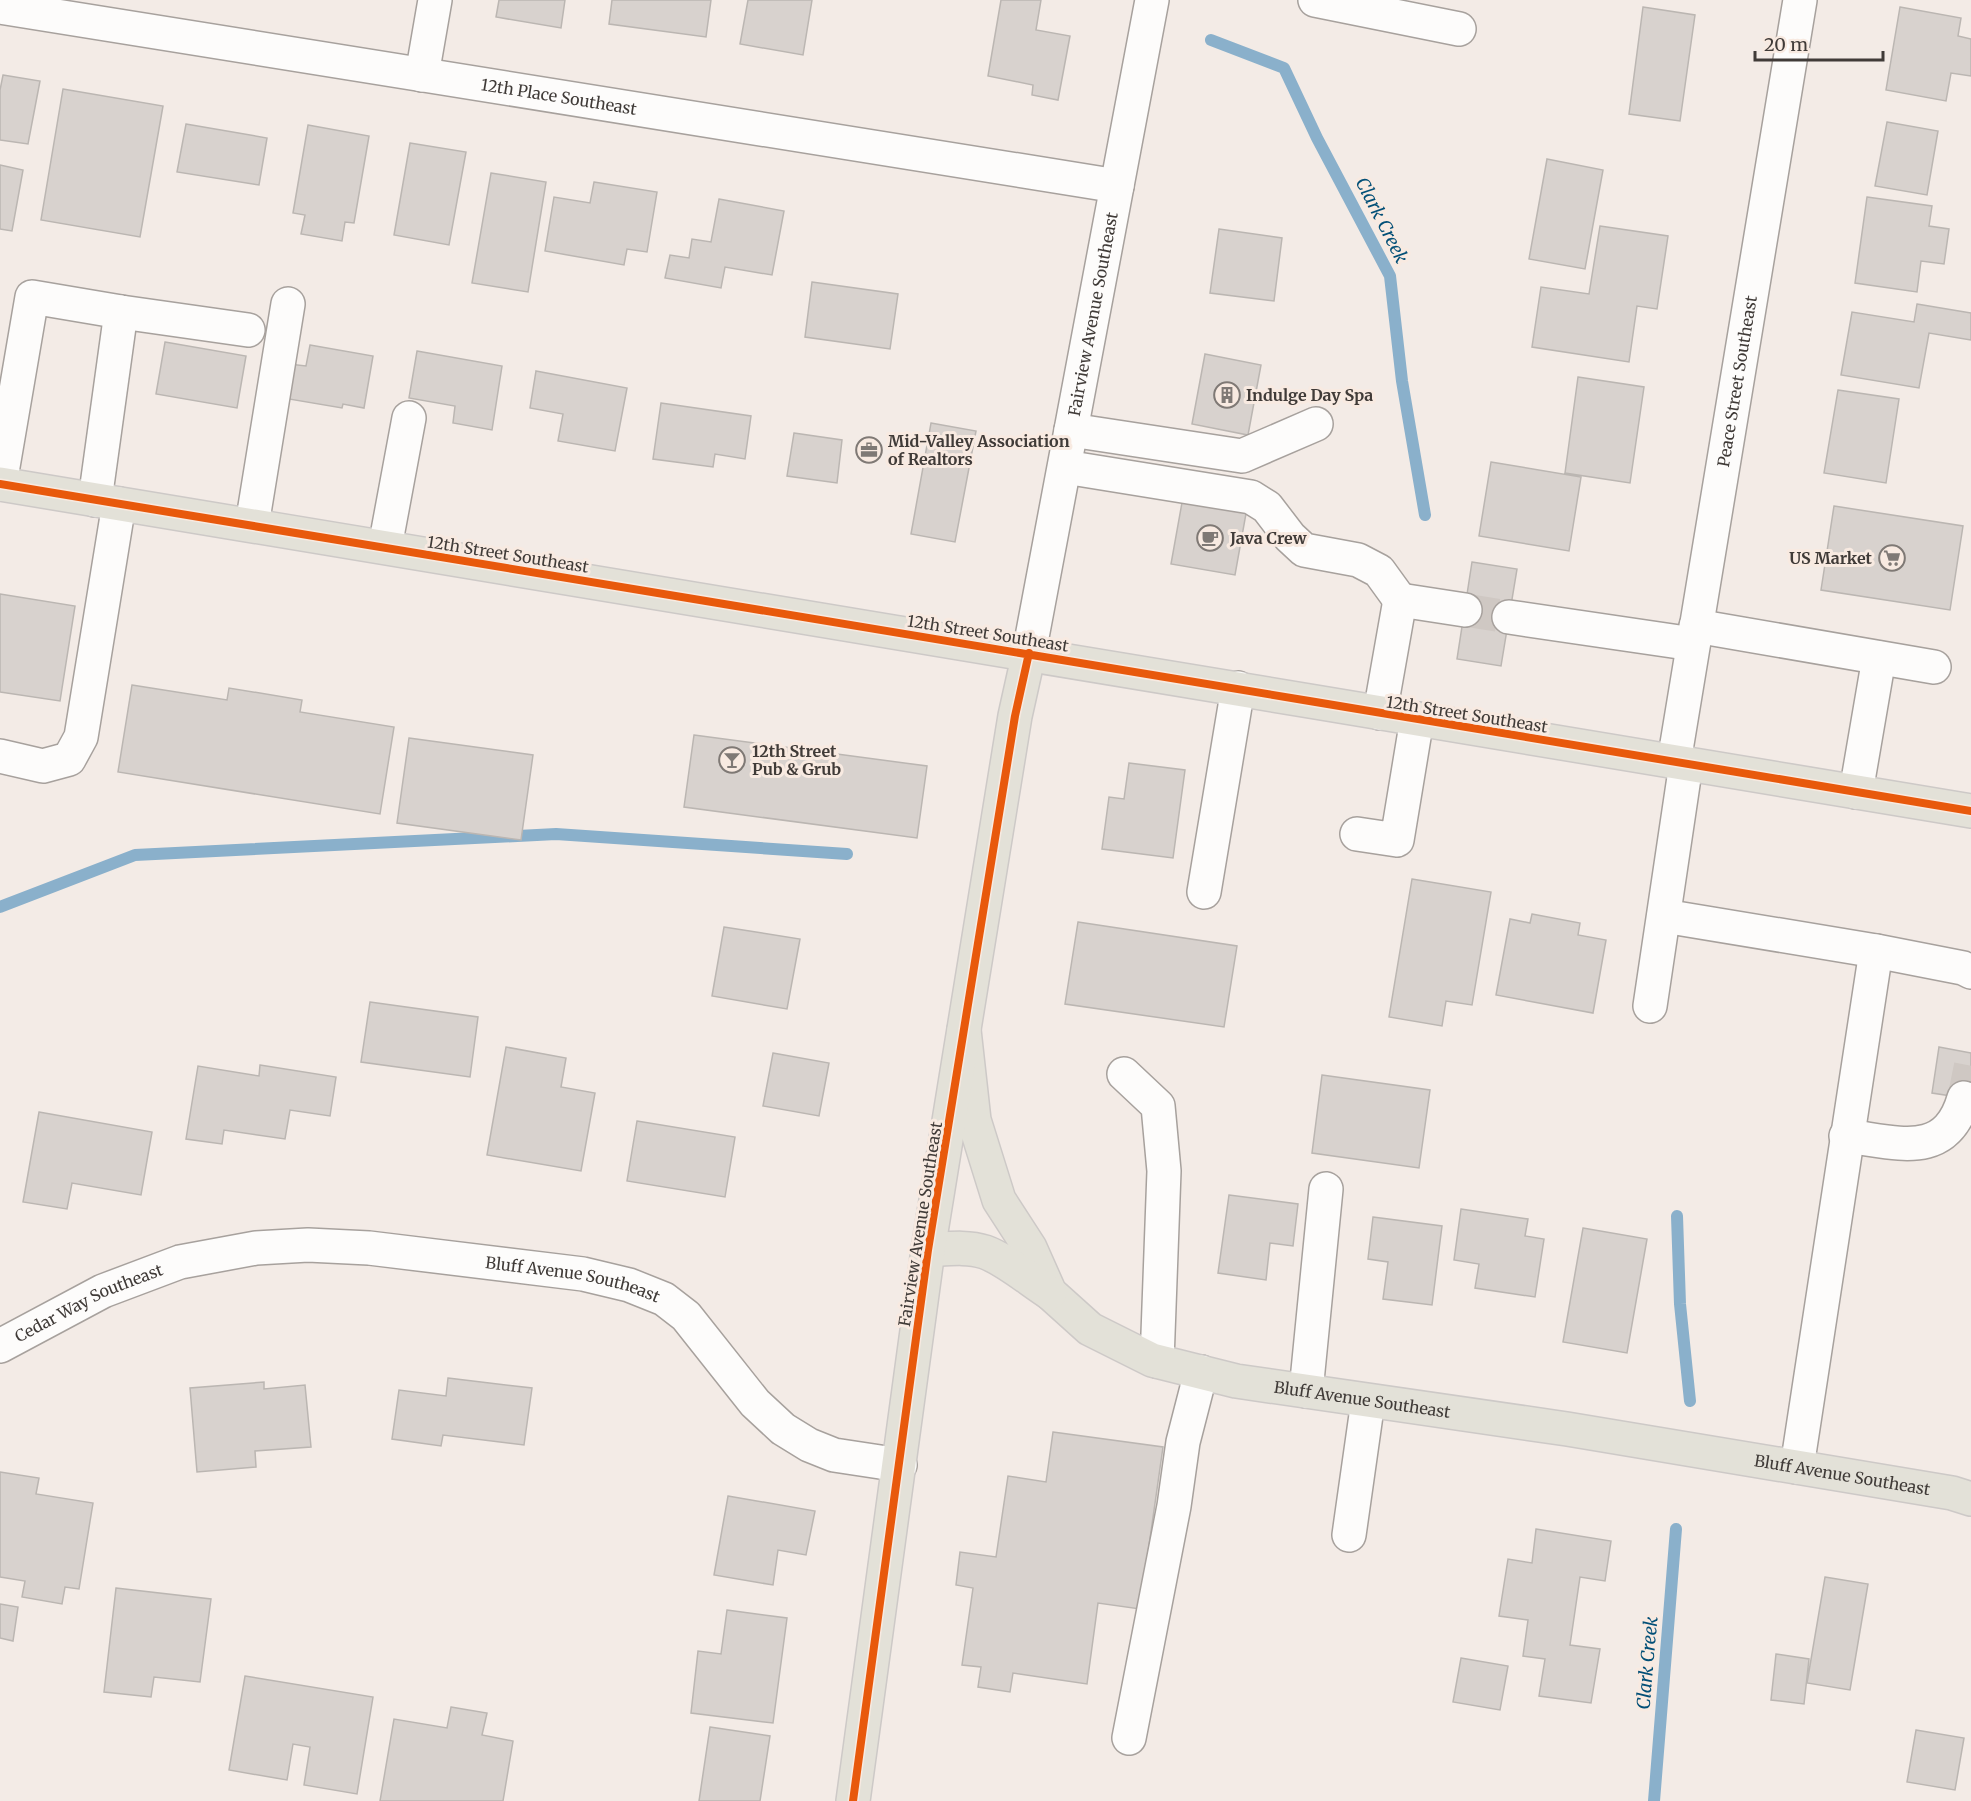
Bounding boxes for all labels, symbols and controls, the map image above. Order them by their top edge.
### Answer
scale bar [1755,24,1882,62]
text: 20 m [1764,33,1808,56]
street label: 12th Place Southeast [480,74,639,119]
water label: Clark Creek [1351,173,1413,267]
street label: Fairview Avenue Southeast [1064,210,1122,418]
street label: Peace Street Southeast [1713,293,1761,468]
building icon: Indulge Day Spa [1212,380,1242,410]
place label: Indulge Day Spa [1246,385,1373,405]
place label: Mid-Valley Association of Realtors [888,431,1070,469]
office icon: Mid-Valley Association of Realtors [854,435,884,465]
cafe icon: Java Crew [1195,523,1225,553]
place label: Java Crew [1229,528,1307,548]
street label: 12th Street Southeast [426,531,591,577]
supermarket icon: US Market [1877,543,1907,573]
place label: US Market [1789,548,1873,568]
street label: 12th Street Southeast [906,610,1071,656]
street label: 12th Street Southeast [1385,691,1550,737]
place label: 12th Street Pub & Grub [752,741,841,779]
bar icon: 12th Street Pub & Grub [717,745,747,775]
street label: Fairview Avenue Southeast [894,1119,946,1328]
street label: Bluff Avenue Southeast [484,1252,664,1307]
street label: Cedar Way Southeast [11,1259,166,1346]
street label: Bluff Avenue Southeast [1273,1377,1453,1422]
street label: Bluff Avenue Southeast [1753,1450,1933,1499]
water label: Clark Creek [1631,1615,1663,1710]

